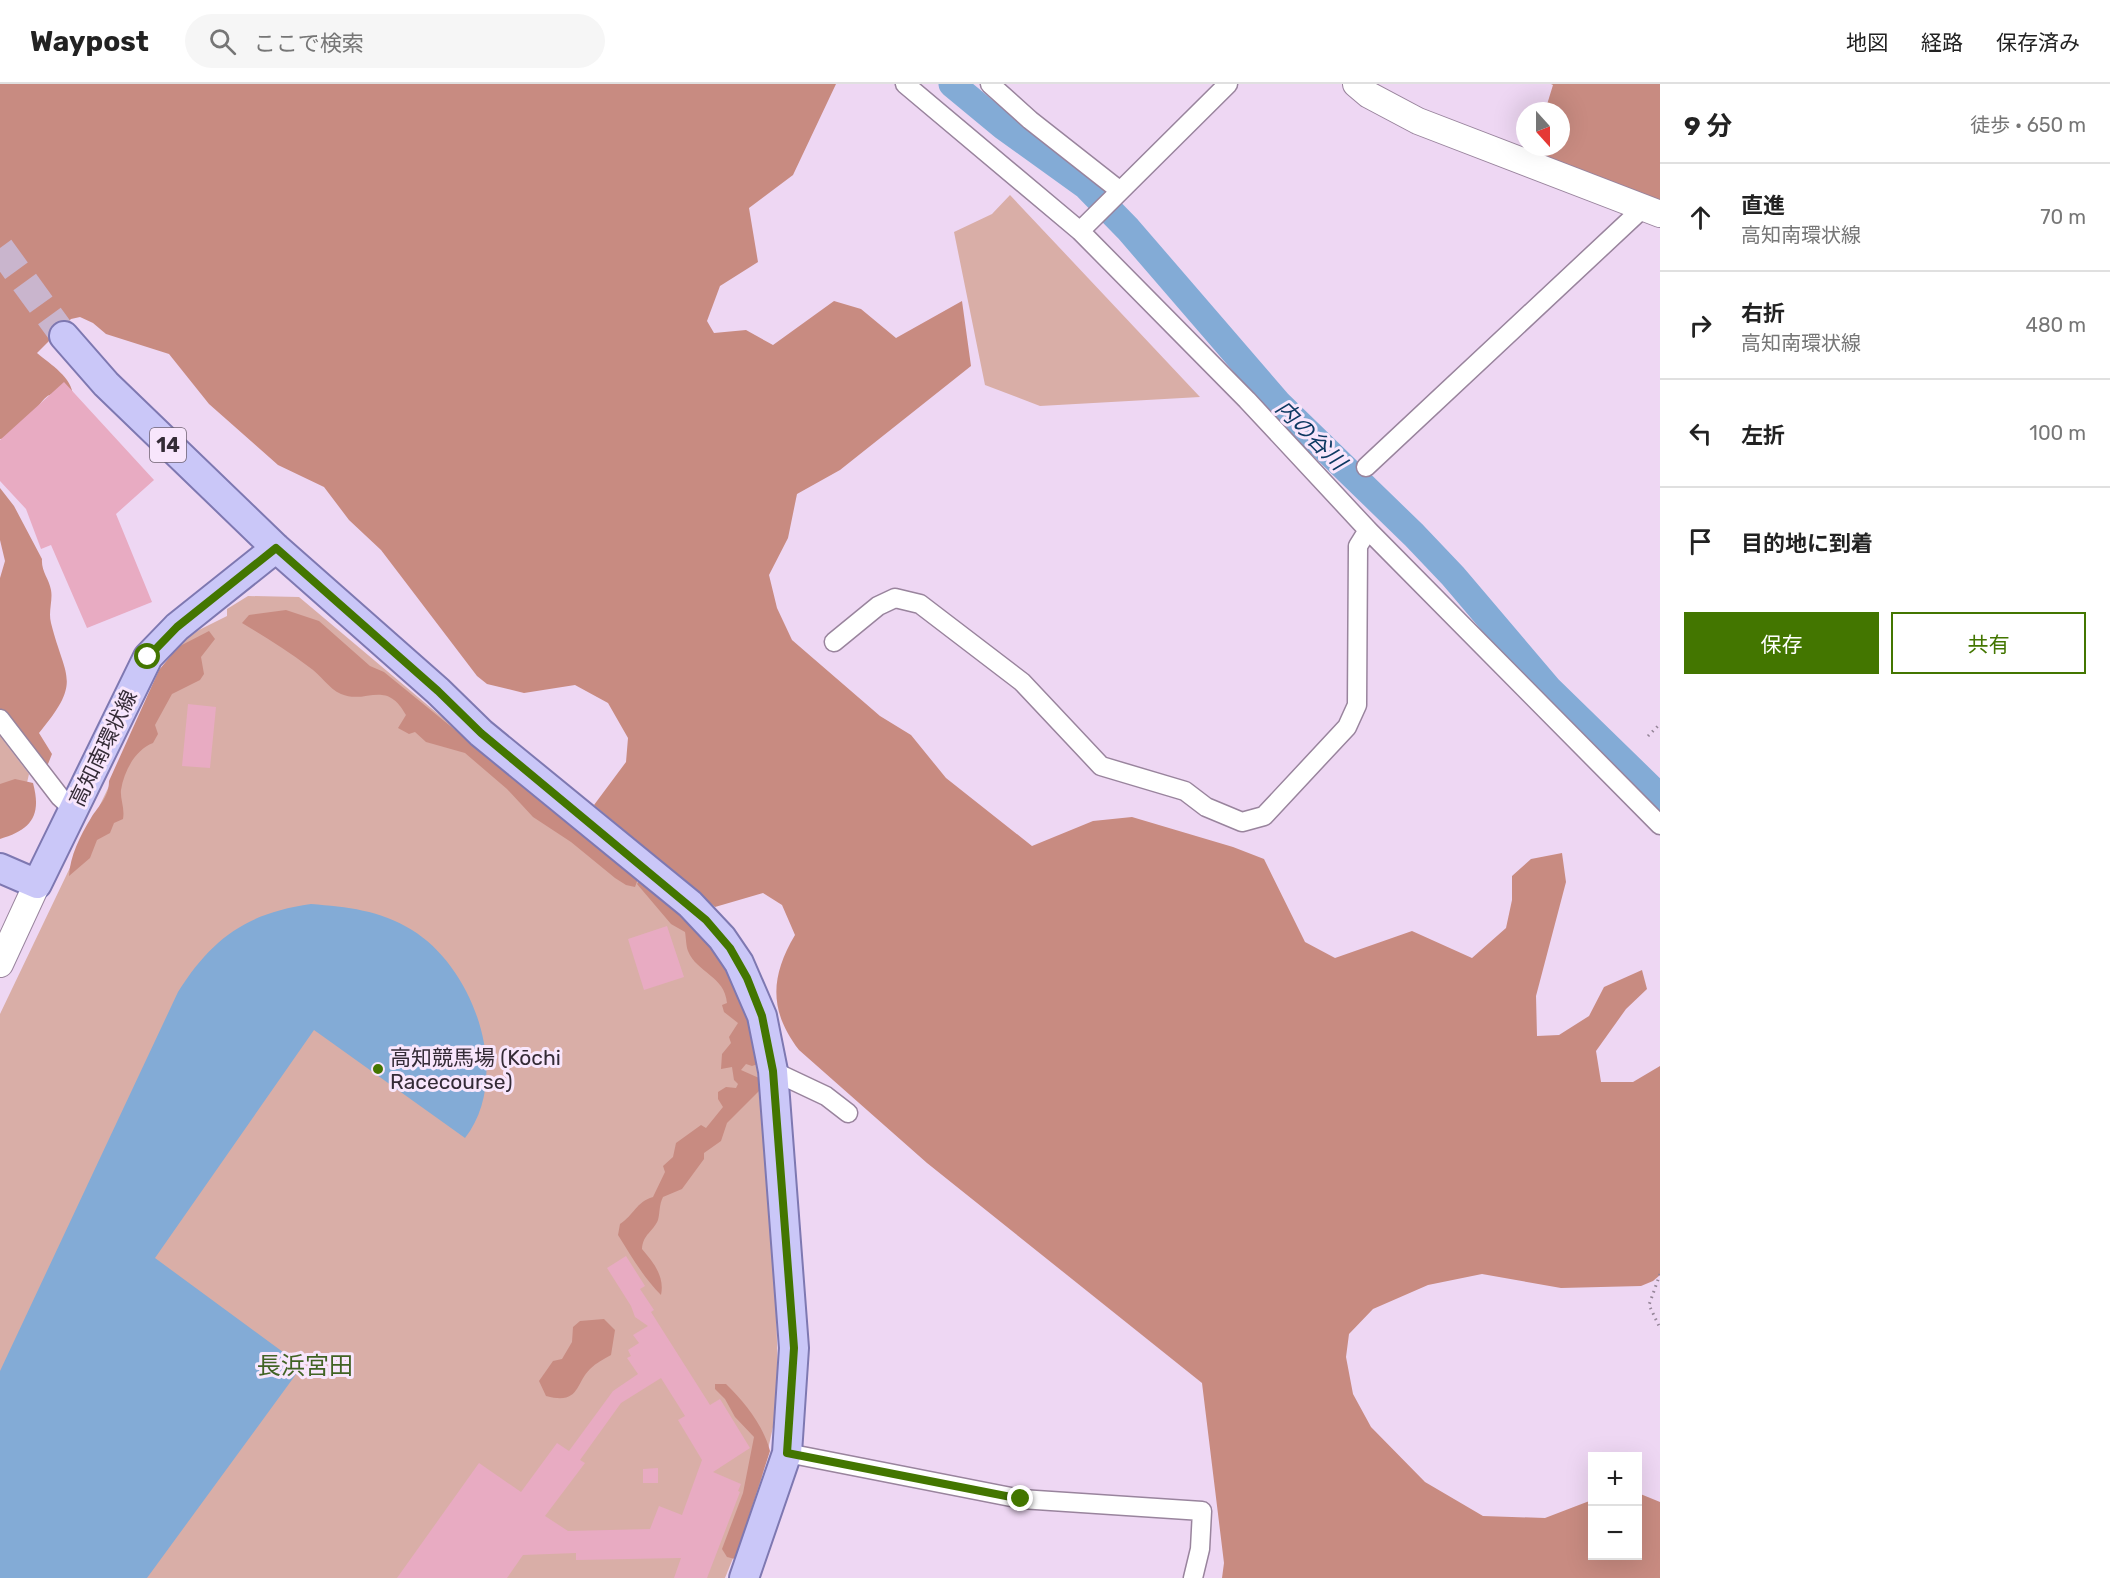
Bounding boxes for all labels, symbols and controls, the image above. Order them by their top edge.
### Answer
search box [185,14,605,68]
text: Waypost [30,25,149,58]
icon: search [206,25,239,58]
text: ここで検索 [254,30,364,57]
text: 地図 [1846,30,1888,55]
text: 経路 [1921,30,1963,55]
text: 保存済み [1996,30,2080,55]
north arrow [1516,102,1570,156]
text: 9 分 [1684,111,1732,142]
text: 徒歩 · 650 m [1970,113,2086,137]
text: 直進 [1741,192,1785,219]
icon: ahead [1684,201,1717,234]
text: 70 m [2040,205,2086,229]
text: 高知南環状線 [1741,223,1861,247]
text: 右折 [1741,300,1785,327]
icon: right [1684,309,1717,342]
text: 480 m [2025,313,2086,337]
text: 高知南環状線 [1741,331,1861,355]
water label: 内の谷川 [1270,394,1353,477]
icon: left [1684,417,1717,450]
text: 100 m [2029,421,2086,445]
text: 左折 [1741,422,1785,449]
road number: 14 [150,428,186,462]
icon: arrive [1684,525,1717,558]
text: 目的地に到着 [1741,530,1873,557]
button: 保存 [1684,612,1879,674]
button: 共有 [1891,612,2086,674]
route start [134,643,160,669]
street label: 高知南環状線 [64,686,142,810]
place label: 高知競馬場 (Kōchi Racecourse) [390,1045,561,1094]
marker: 高知競馬場 (Kōchi Racecourse) [371,1062,385,1076]
district label: 長浜宮田 [257,1352,353,1380]
map controls [1588,1452,1642,1560]
button: + [1588,1452,1642,1506]
route end [1007,1485,1033,1511]
button: − [1588,1506,1642,1560]

